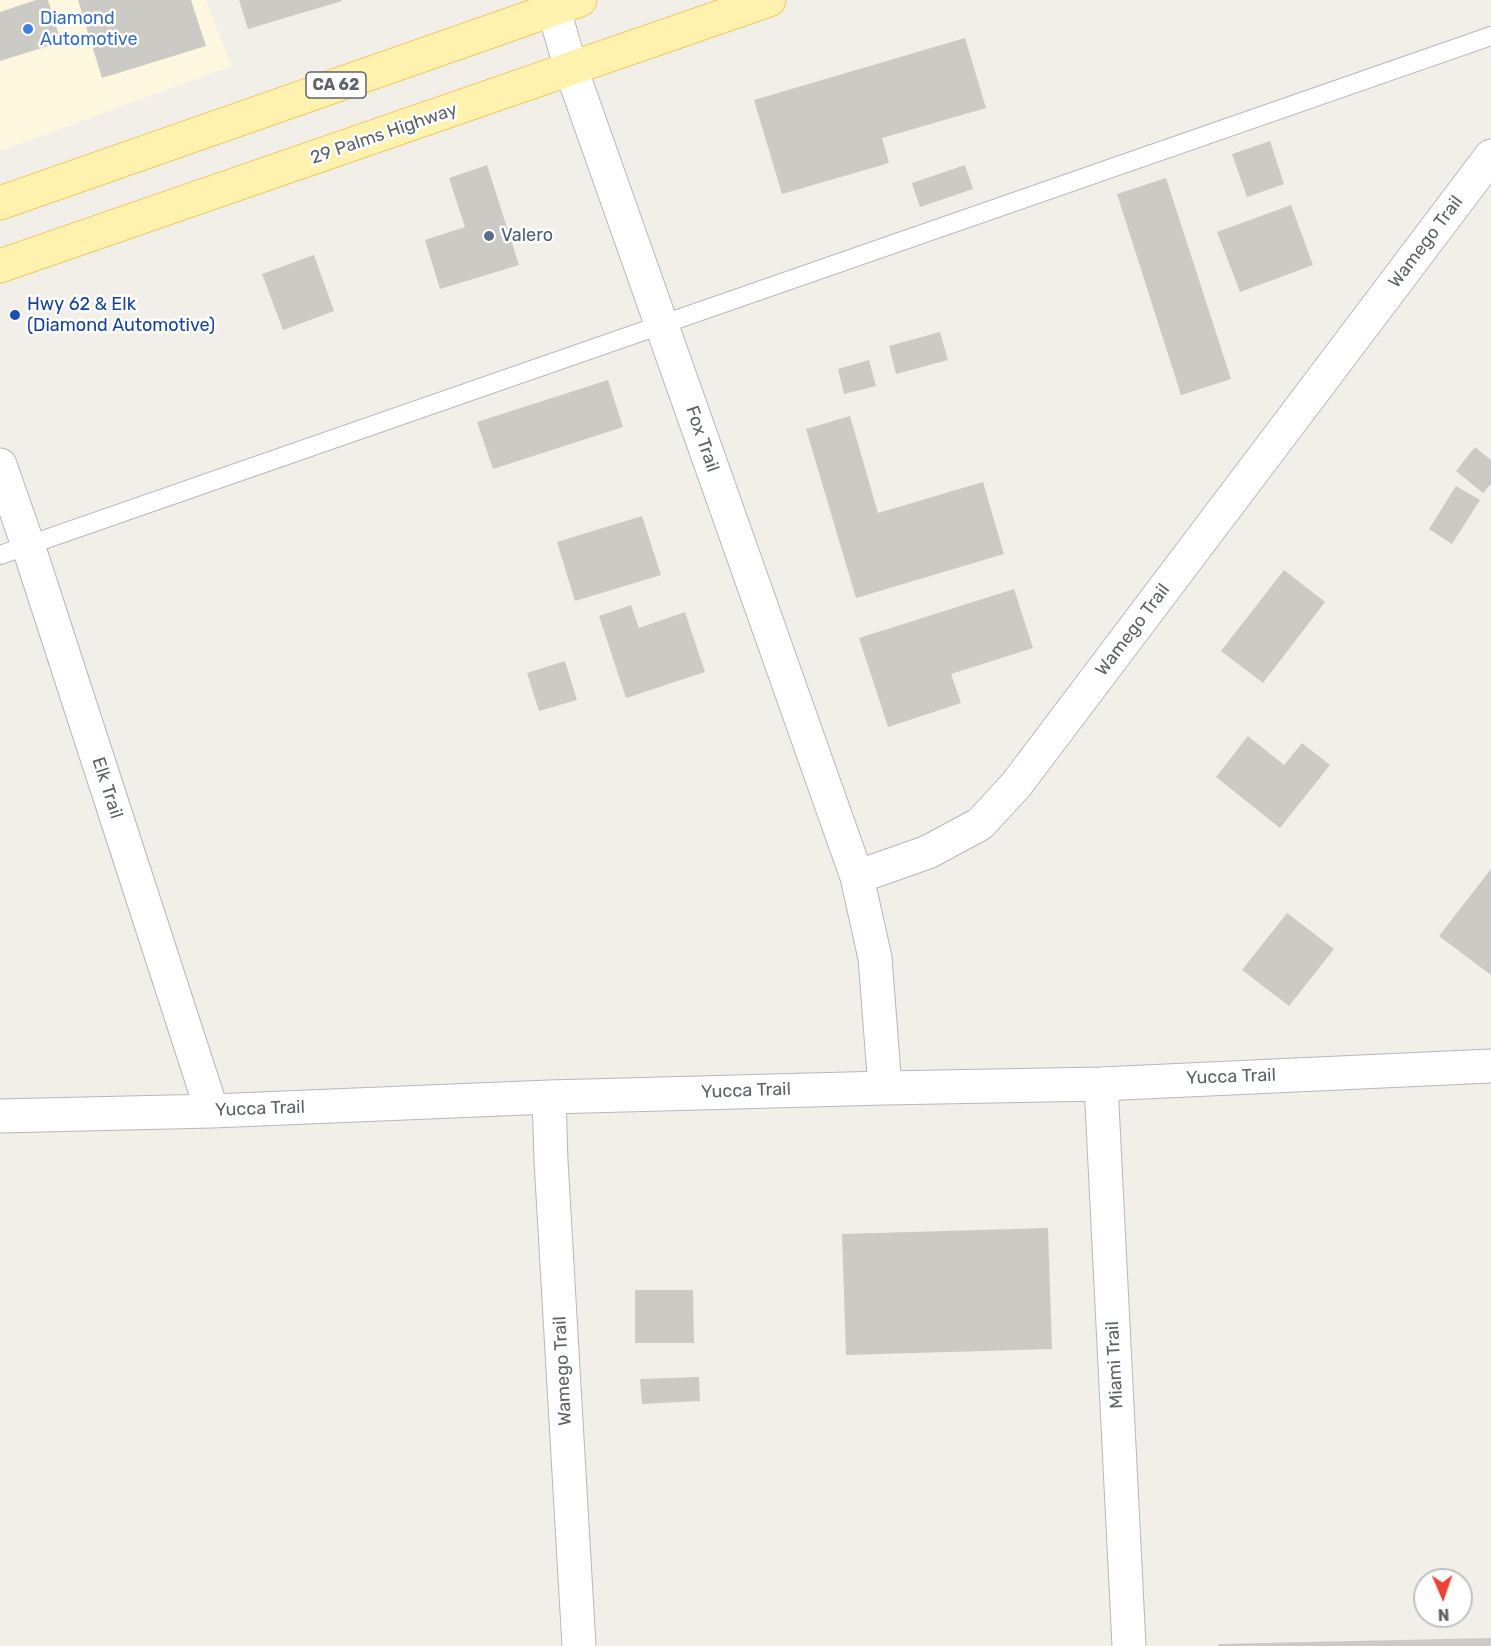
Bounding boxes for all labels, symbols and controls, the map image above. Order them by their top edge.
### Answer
place label: Diamond Automotive [40,8,138,50]
marker: Diamond Automotive [21,22,35,36]
road number: CA 62 [306,72,366,98]
street label: 29 Palms Highway [308,99,460,169]
street label: Wamego Trail [1384,192,1468,292]
place label: Valero [501,225,553,247]
marker: Valero [482,229,496,243]
place label: Hwy 62 & Elk (Diamond Automotive) [27,294,215,336]
marker: Hwy 62 & Elk (Diamond Automotive) [8,308,22,322]
street label: Fox Trail [681,403,723,475]
street label: Wamego Trail [1091,580,1175,680]
street label: Elk Trail [87,755,127,821]
street label: Yucca Trail [1186,1065,1276,1089]
street label: Yucca Trail [701,1079,791,1103]
street label: Yucca Trail [215,1097,305,1121]
street label: Wamego Trail [549,1316,577,1426]
street label: Miami Trail [1102,1321,1128,1409]
north arrow [1413,1568,1473,1628]
text: N [1437,1605,1450,1624]

